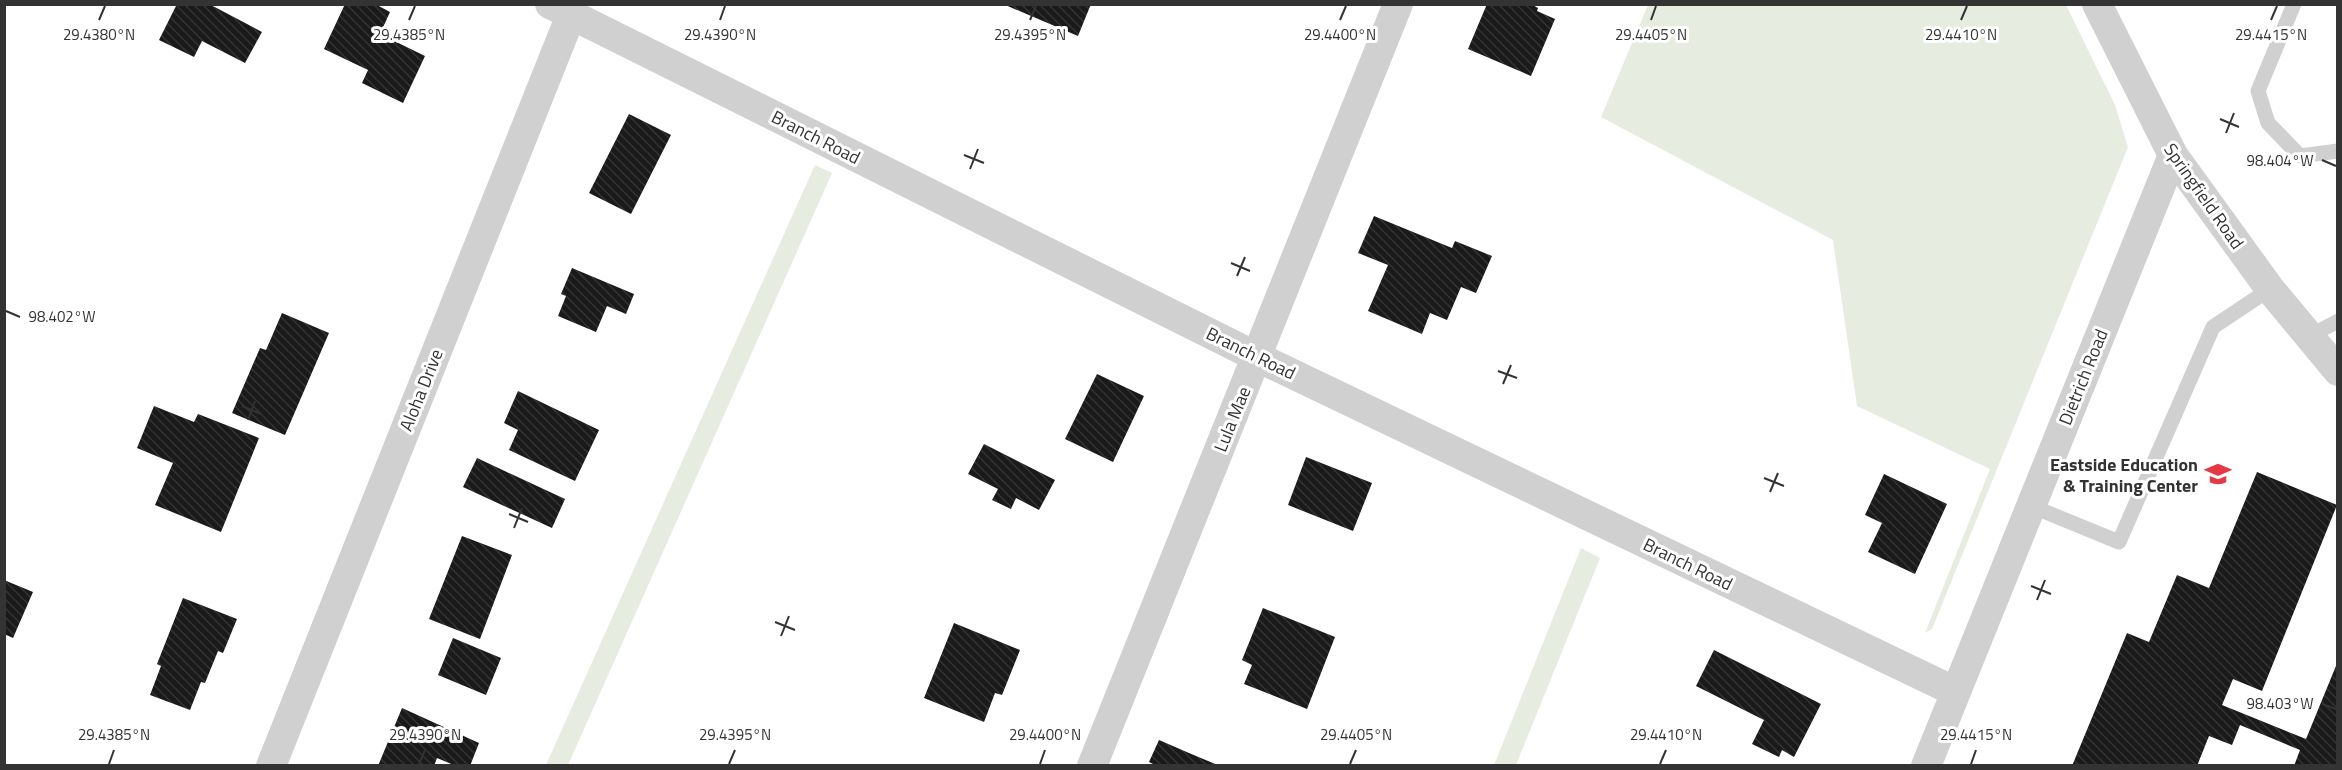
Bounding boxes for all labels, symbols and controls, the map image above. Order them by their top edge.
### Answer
text: 29.4380°N [63,23,135,46]
text: 29.4385°N [373,23,445,46]
text: 29.4390°N [684,23,756,46]
text: 29.4395°N [994,23,1066,46]
text: 29.4400°N [1304,23,1376,46]
text: 29.4405°N [1615,23,1687,46]
text: 29.4410°N [1925,23,1997,46]
text: 29.4415°N [2235,23,2307,46]
street label: Branch Road [767,103,865,171]
street label: Springfield Road [2157,137,2251,255]
text: 98.404°W [2247,149,2313,172]
text: 98.402°W [29,305,95,328]
street label: Branch Road [1202,320,1300,386]
street label: Dietrich Road [2051,325,2115,429]
street label: Aloha Drive [392,345,450,435]
street label: Lula Mae [1207,382,1257,456]
place label: Eastside Education & Training Center [2050,451,2198,499]
school or university icon: Eastside Education & Training Center [2203,459,2233,489]
street label: Branch Road [1639,531,1737,597]
text: 98.403°W [2247,692,2313,715]
text: 29.4385°N [78,723,150,746]
text: 29.4390°N [389,723,461,746]
text: 29.4395°N [699,723,771,746]
text: 29.4400°N [1009,723,1081,746]
text: 29.4405°N [1320,723,1392,746]
text: 29.4410°N [1630,723,1702,746]
text: 29.4415°N [1940,723,2012,746]

